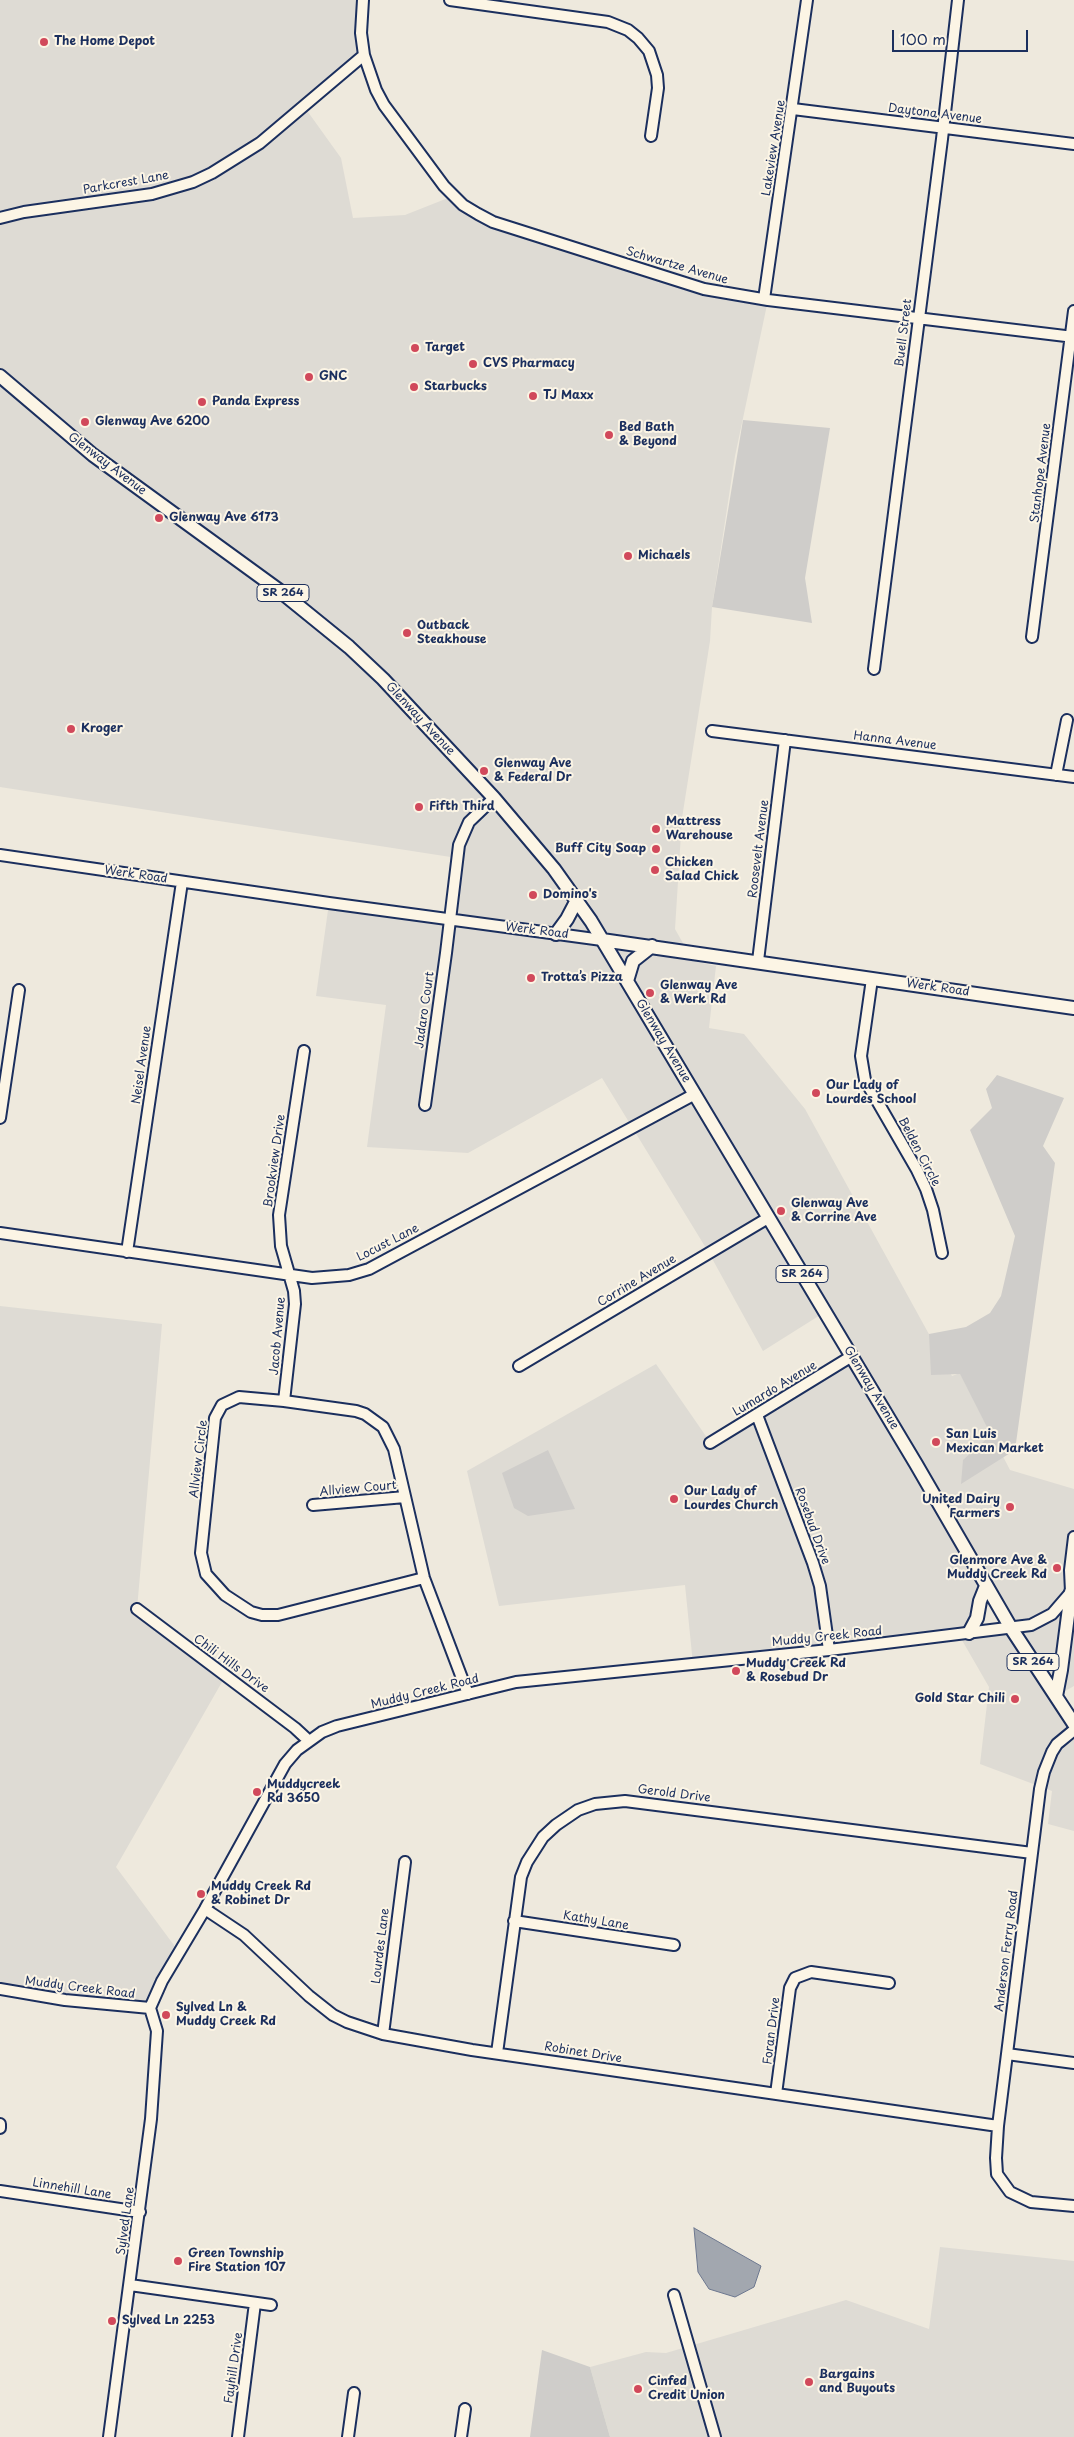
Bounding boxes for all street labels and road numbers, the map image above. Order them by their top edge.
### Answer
street label: Lakeview Avenue [759,99,789,197]
street label: Daytona Avenue [887,101,983,127]
street label: Parkcrest Lane [82,168,170,198]
street label: Schwartze Avenue [624,245,730,287]
street label: Buell Street [893,298,915,368]
street label: Stanhope Avenue [1028,422,1054,524]
street label: Glenway Avenue [65,430,149,498]
road number: SR 264 [257,584,309,602]
street label: Glenway Avenue [382,679,458,759]
street label: Hanna Avenue [853,729,937,753]
street label: Roosevelt Avenue [746,799,772,899]
street label: Werk Road [104,863,168,887]
street label: Werk Road [505,920,569,942]
street label: Jadaro Court [413,971,437,1049]
street label: Werk Road [906,976,970,1000]
street label: Glenway Avenue [632,997,694,1085]
street label: Neisel Avenue [129,1025,155,1105]
street label: Brookview Drive [261,1113,289,1209]
street label: Belden Circle [895,1115,943,1189]
street label: Locust Lane [354,1221,422,1265]
street label: Corrine Avenue [595,1252,679,1310]
road number: SR 264 [776,1266,828,1282]
street label: Jacob Avenue [267,1296,289,1376]
street label: Glenway Avenue [840,1344,902,1432]
street label: Lumardo Avenue [730,1358,820,1420]
street label: Allview Circle [187,1419,211,1499]
street label: Allview Court [319,1478,397,1500]
street label: Rosebud Drive [791,1485,833,1567]
street label: Muddy Creek Road [771,1624,883,1650]
street label: Chili Hills Drive [191,1632,271,1696]
road number: SR 264 [1007,1654,1059,1670]
street label: Muddy Creek Road [369,1672,481,1712]
street label: Gerold Drive [637,1782,711,1806]
street label: Anderson Ferry Road [992,1890,1022,2012]
street label: Lourdes Lane [369,1907,393,1985]
street label: Kathy Lane [562,1909,630,1933]
street label: Muddy Creek Road [24,1974,136,2002]
street label: Foran Drive [761,1996,783,2066]
street label: Robinet Drive [543,2040,623,2066]
street label: Linnehill Lane [31,2176,113,2202]
street label: Sylved Lane [114,2186,138,2256]
street label: Fayhill Drive [222,2331,246,2405]

